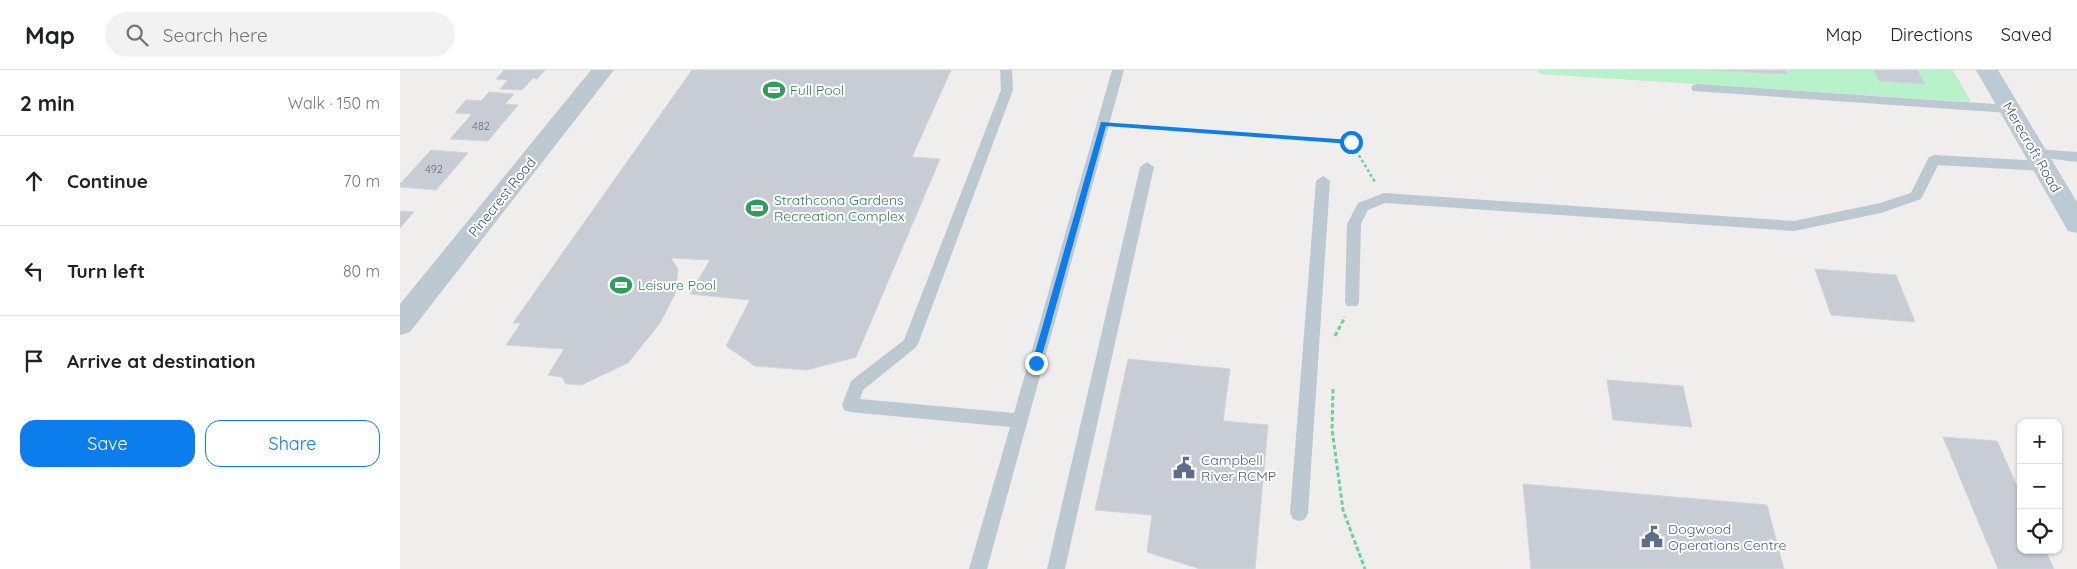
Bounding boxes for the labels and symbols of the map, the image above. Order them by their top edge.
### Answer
sports icon: Full Pool [761,77,787,103]
place label: Full Pool [790,81,844,99]
street label: Merecroft Road [1999,98,2065,196]
house number: 482 [472,119,490,133]
route start [1340,131,1363,154]
street label: Pinecrest Road [464,153,540,241]
house number: 492 [425,162,443,176]
place label: Strathcona Gardens Recreation Complex [774,191,905,225]
sports icon: Strathcona Gardens Recreation Complex [744,195,770,221]
sports icon: Leisure Pool [608,272,634,298]
place label: Leisure Pool [638,276,716,294]
route end [1025,352,1048,375]
place label: Campbell River RCMP [1201,451,1276,485]
public building icon: Campbell River RCMP [1171,455,1197,481]
place label: Dogwood Operations Centre [1668,520,1786,554]
public building icon: Dogwood Operations Centre [1639,524,1665,550]

